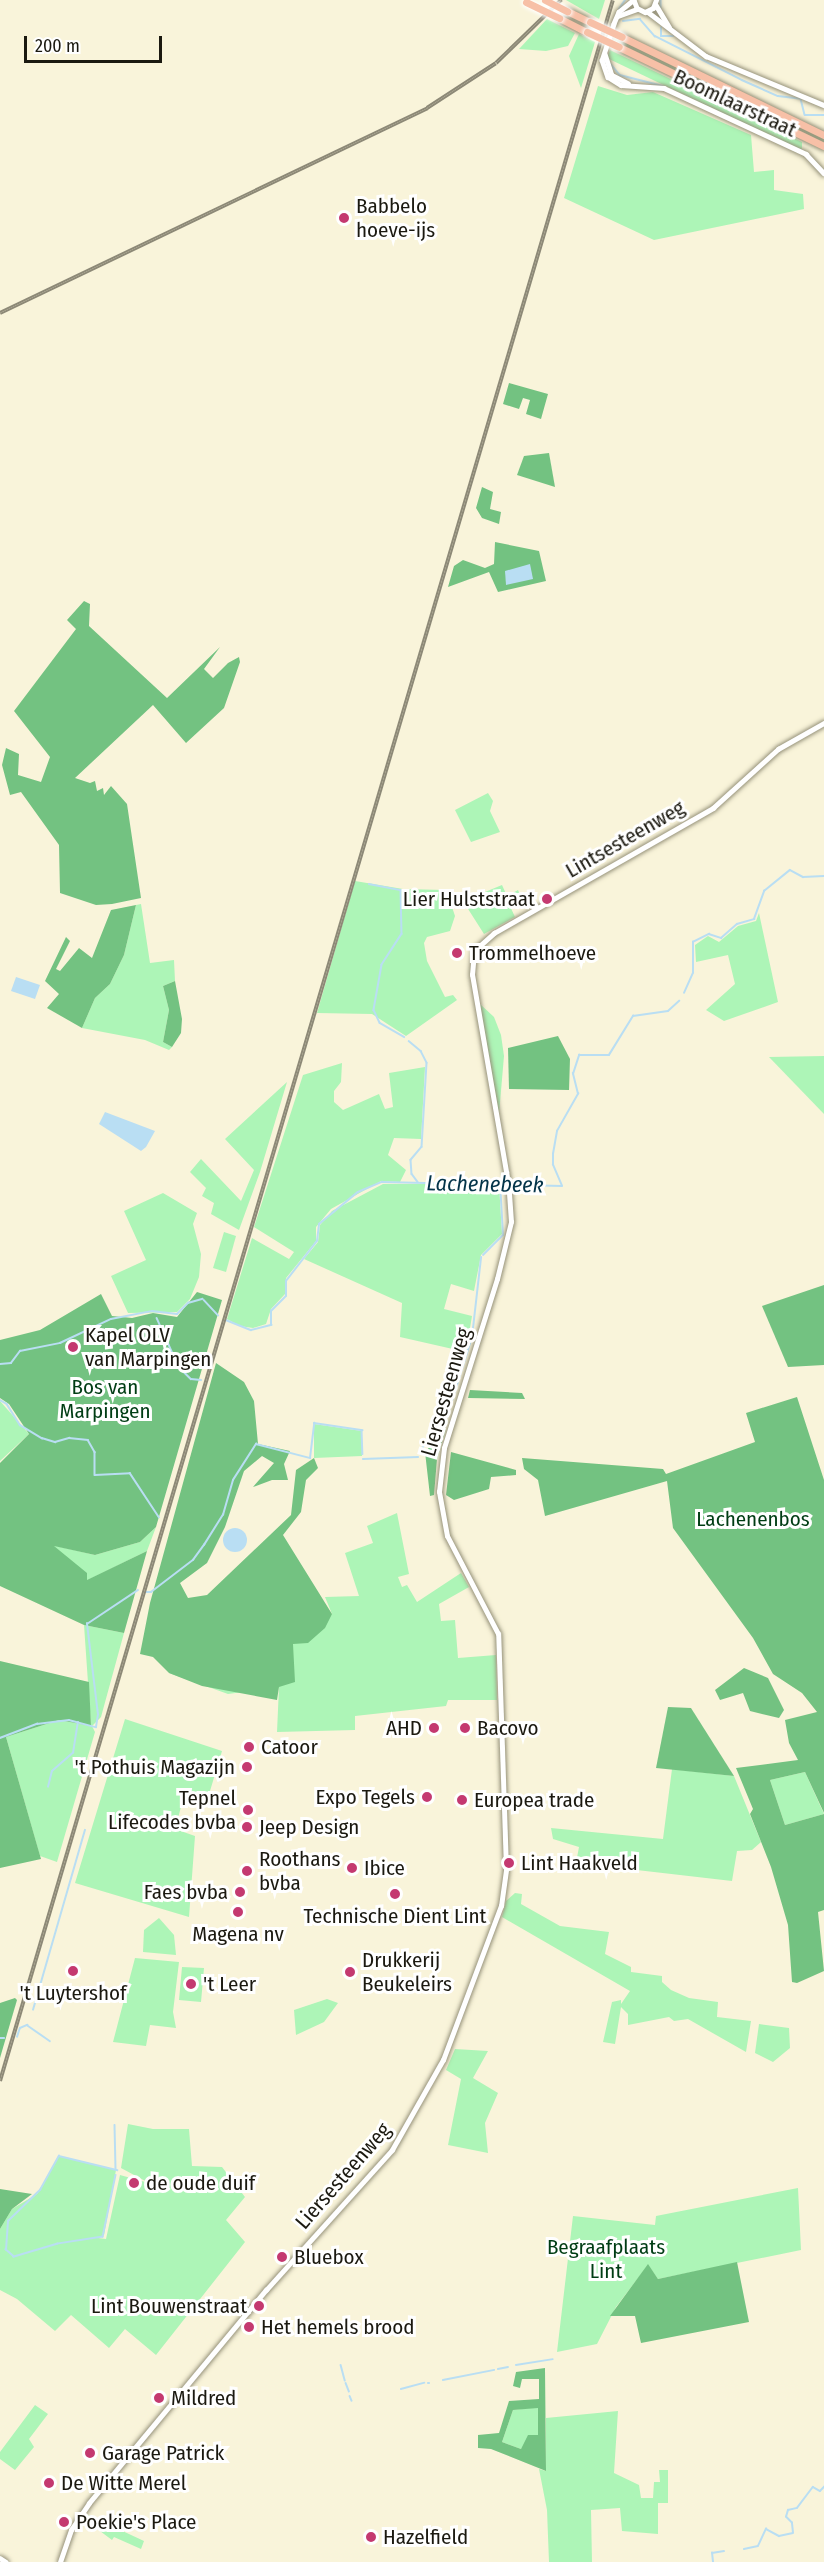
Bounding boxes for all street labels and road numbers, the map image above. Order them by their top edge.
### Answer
street label: Boomlaarstraat [670,64,800,142]
street label: Lintsesteenweg [561,795,689,883]
street label: Liersesteenweg [416,1325,476,1459]
street label: Liersesteenweg [290,2118,396,2234]

